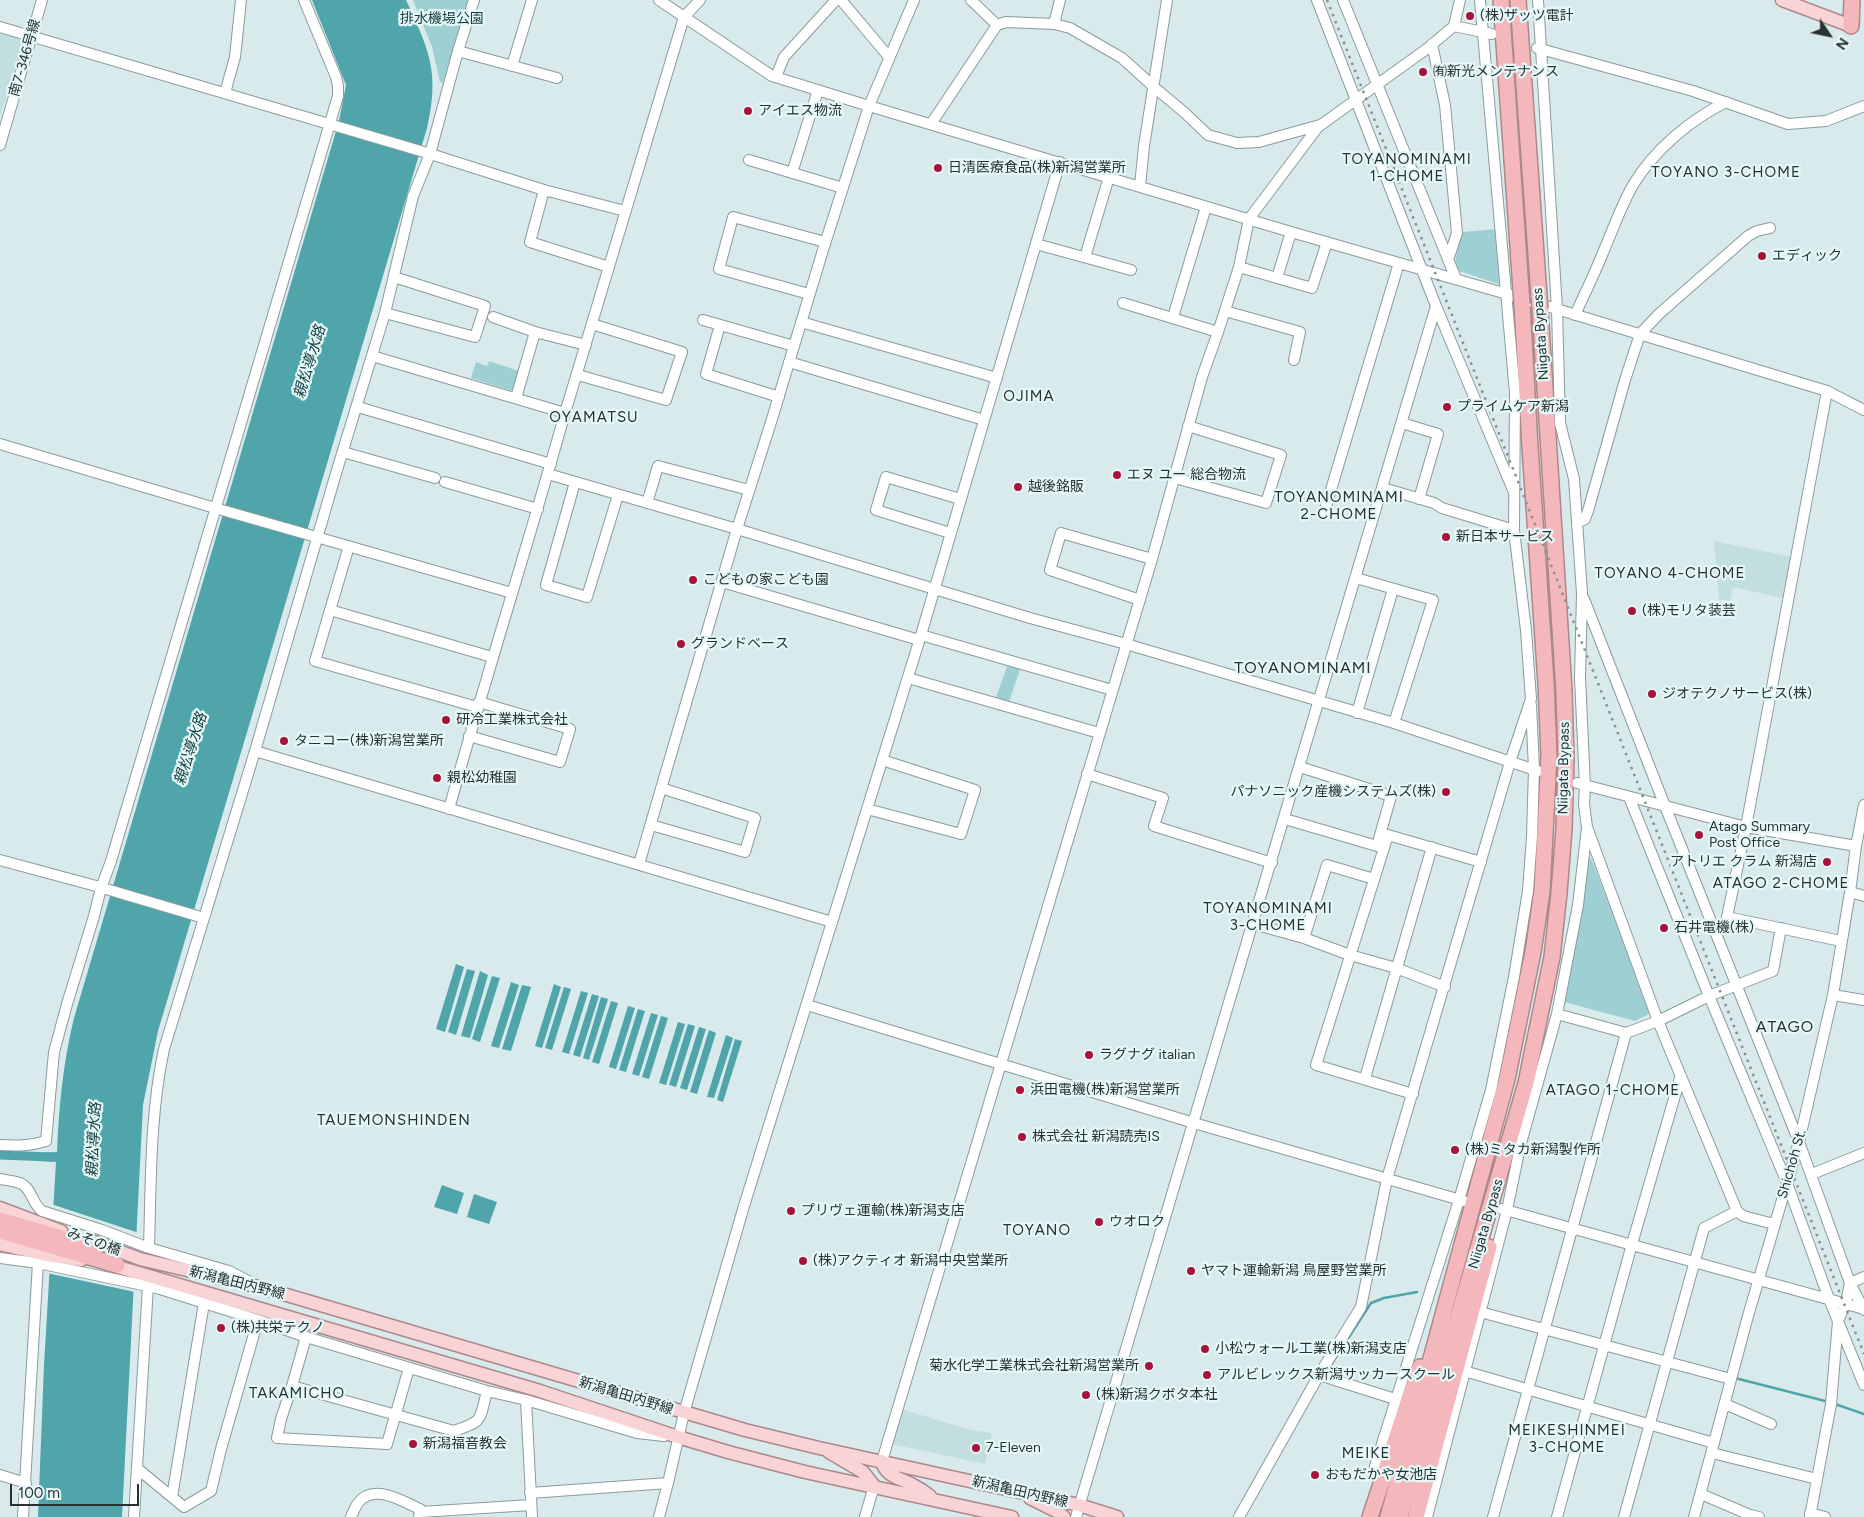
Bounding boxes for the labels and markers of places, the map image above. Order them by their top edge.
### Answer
place label: (株)ザッツ電計 [1480,8,1574,24]
marker: (株)ザッツ電計 [1464,10,1476,22]
place label: ㈲新光メンテナンス [1433,64,1559,80]
marker: ㈲新光メンテナンス [1417,66,1429,78]
place label: アイエス物流 [758,103,842,119]
marker: アイエス物流 [742,105,754,117]
place label: 日清医療食品(株)新潟営業所 [948,160,1126,176]
marker: 日清医療食品(株)新潟営業所 [932,162,944,174]
place label: エディック [1772,248,1842,264]
marker: エディック [1756,250,1768,262]
place label: プライムケア新潟 [1457,399,1569,415]
marker: プライムケア新潟 [1441,401,1453,413]
place label: エヌ ユー 総合物流 [1127,467,1246,483]
marker: エヌ ユー 総合物流 [1111,469,1123,481]
place label: 越後銘販 [1028,479,1084,495]
marker: 越後銘販 [1012,481,1024,493]
place label: 新日本サービス [1456,529,1554,545]
marker: 新日本サービス [1440,531,1452,543]
place label: こどもの家こども園 [703,572,829,588]
marker: こどもの家こども園 [687,574,699,586]
place label: (株)モリタ装芸 [1642,603,1736,619]
marker: (株)モリタ装芸 [1626,605,1638,617]
place label: グランドベース [691,636,789,652]
marker: グランドベース [675,638,687,650]
place label: ジオテクノサービス(株) [1662,686,1812,702]
marker: ジオテクノサービス(株) [1646,688,1658,700]
place label: 研冷工業株式会社 [456,712,568,728]
marker: 研冷工業株式会社 [440,714,452,726]
place label: タニコー(株)新潟営業所 [294,733,444,749]
marker: タニコー(株)新潟営業所 [278,735,290,747]
place label: 親松幼稚園 [447,770,517,786]
marker: 親松幼稚園 [431,772,443,784]
place label: パナソニック産機システムズ(株) [1230,784,1436,800]
marker: パナソニック産機システムズ(株) [1440,786,1452,798]
place label: Atago Summary Post Office [1709,819,1810,852]
marker: Atago Summary Post Office [1693,829,1705,841]
place label: アトリエ クラム 新潟店 [1670,854,1817,870]
marker: アトリエ クラム 新潟店 [1821,856,1833,868]
place label: 石井電機(株) [1674,920,1754,936]
marker: 石井電機(株) [1658,922,1670,934]
place label: ラグナグ italian [1099,1047,1195,1063]
marker: ラグナグ italian [1083,1049,1095,1061]
place label: 浜田電機(株)新潟営業所 [1030,1082,1180,1098]
marker: 浜田電機(株)新潟営業所 [1014,1084,1026,1096]
place label: 株式会社 新潟読売IS [1032,1129,1160,1145]
marker: 株式会社 新潟読売IS [1016,1131,1028,1143]
place label: (株)ミタカ新潟製作所 [1465,1142,1601,1158]
marker: (株)ミタカ新潟製作所 [1449,1144,1461,1156]
place label: プリヴェ運輸(株)新潟支店 [801,1203,965,1219]
marker: プリヴェ運輸(株)新潟支店 [785,1205,797,1217]
place label: ウオロク [1109,1214,1165,1230]
marker: ウオロク [1093,1216,1105,1228]
place label: (株)アクティオ 新潟中央営業所 [813,1253,1008,1269]
marker: (株)アクティオ 新潟中央営業所 [797,1255,809,1267]
place label: ヤマト運輸新潟 鳥屋野営業所 [1201,1263,1386,1279]
marker: ヤマト運輸新潟 鳥屋野営業所 [1185,1265,1197,1277]
place label: (株)共栄テクノ [231,1320,325,1336]
marker: (株)共栄テクノ [215,1322,227,1334]
place label: 小松ウォール工業(株)新潟支店 [1215,1341,1407,1357]
marker: 小松ウォール工業(株)新潟支店 [1199,1343,1211,1355]
place label: 菊水化学工業株式会社新潟営業所 [929,1358,1139,1374]
marker: 菊水化学工業株式会社新潟営業所 [1143,1360,1155,1372]
place label: アルビレックス新潟サッカースクール [1217,1367,1455,1383]
marker: アルビレックス新潟サッカースクール [1201,1369,1213,1381]
place label: (株)新潟クボタ本社 [1096,1387,1218,1403]
marker: (株)新潟クボタ本社 [1080,1389,1092,1401]
place label: 新潟福音教会 [423,1436,507,1452]
marker: 新潟福音教会 [407,1438,419,1450]
place label: 7-Eleven [986,1440,1041,1456]
marker: 7-Eleven [970,1442,982,1454]
place label: おもだかや女池店 [1325,1467,1437,1483]
marker: おもだかや女池店 [1309,1469,1321,1481]

